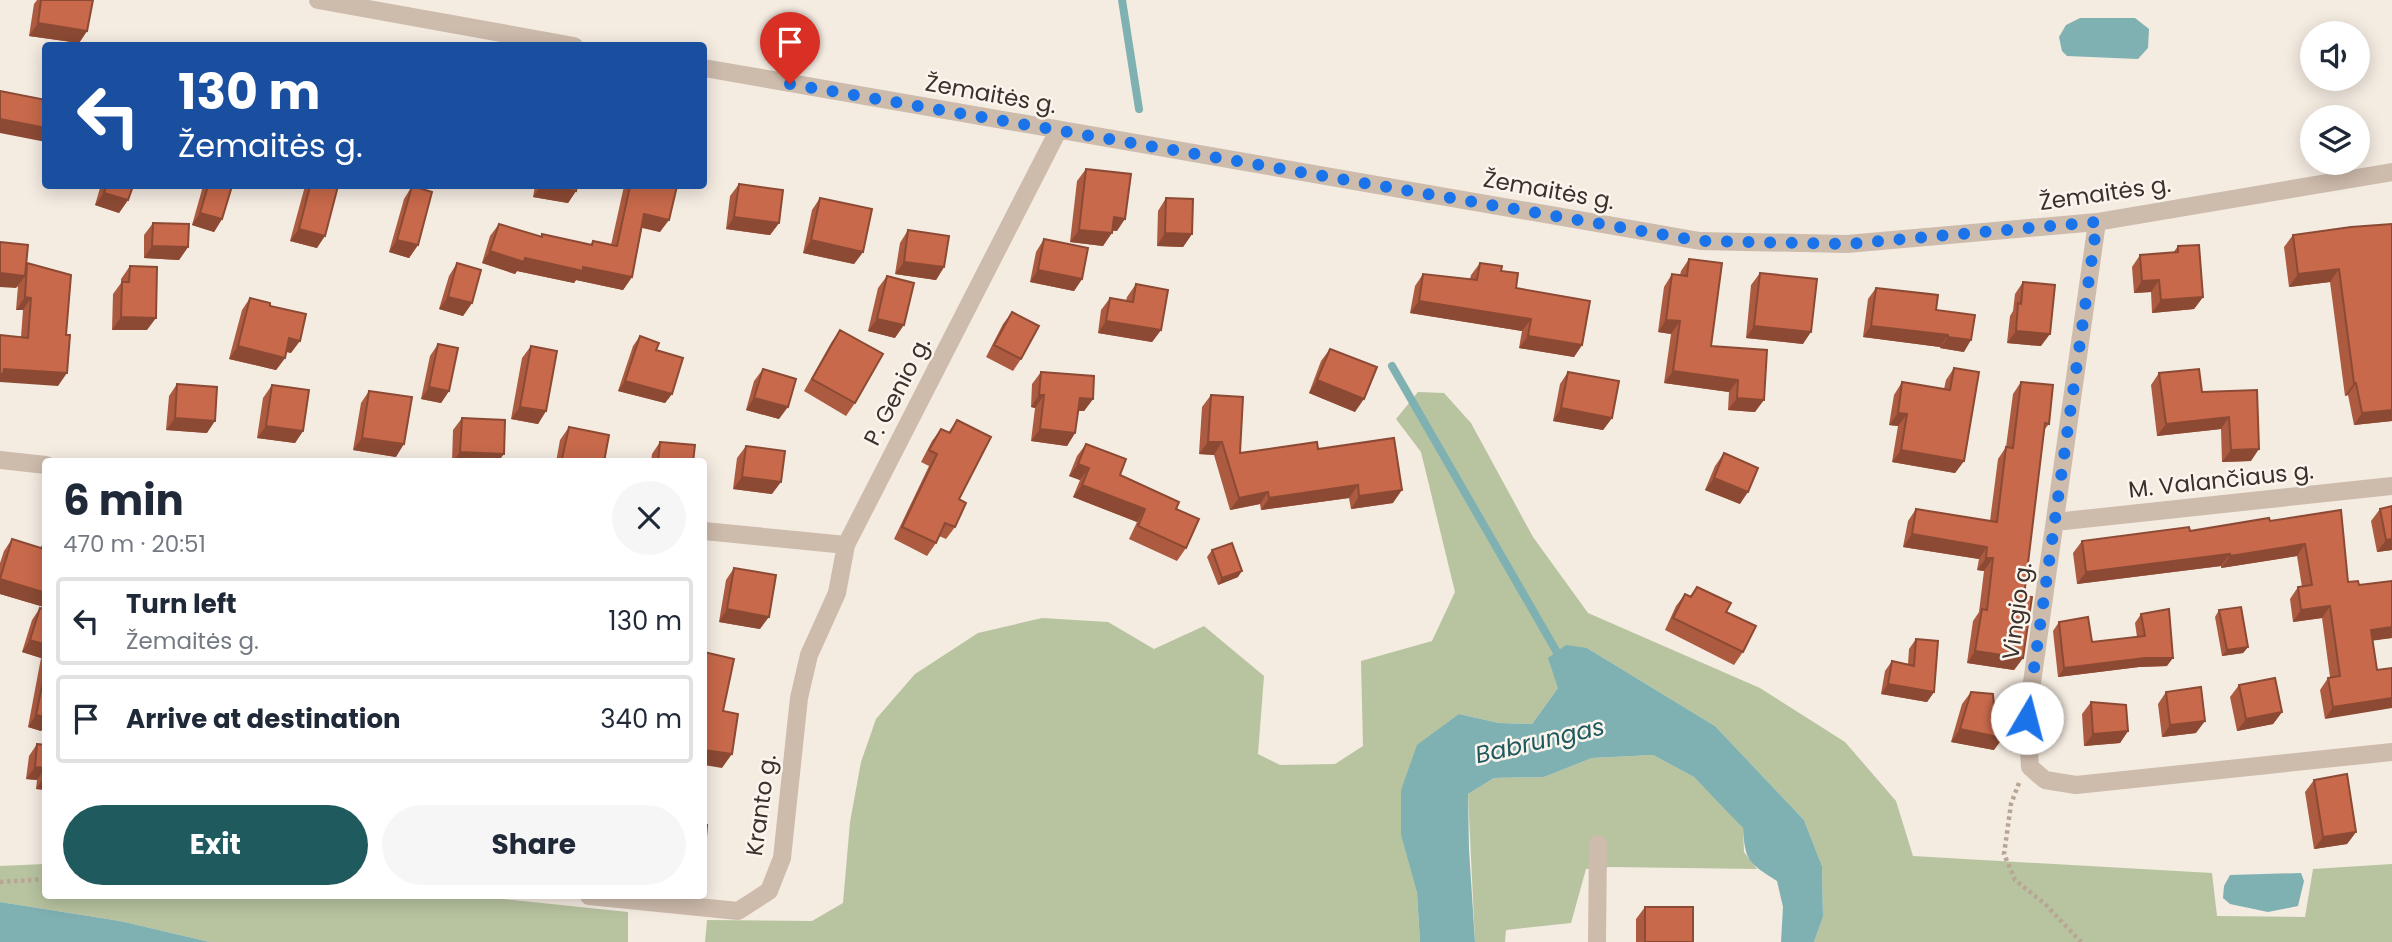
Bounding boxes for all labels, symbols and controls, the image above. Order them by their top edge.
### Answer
pin [760,12.0,820,84]
map controls [2300,21,2370,175]
button: sound [2300,21,2370,91]
icon: arrive [771,23,809,61]
text: 130 m [178,58,320,126]
street label: Žemaitės g. [923,67,1059,121]
icon: left [63,70,154,161]
button: layers [2300,105,2370,175]
text: Žemaitės g. [178,123,363,168]
street label: Žemaitės g. [1481,163,1617,217]
street label: Žemaitės g. [2037,168,2173,218]
street label: P. Genio g. [856,331,938,451]
street label: M. Valančiaus g. [2127,454,2315,506]
text: 6 min [63,471,184,530]
button: close [612,481,686,555]
text: 470 m · 20:51 [63,528,206,560]
street label: Vingio g. [1994,560,2040,662]
text: Turn left [126,586,237,622]
icon: left [67,602,105,640]
text: 130 m [608,603,682,639]
text: Žemaitės g. [126,625,259,657]
position arrow [1990,681,2064,755]
icon: arrive [67,700,105,738]
text: Arrive at destination [126,701,401,737]
text: 340 m [600,701,682,737]
water label: Babrungas [1472,710,1608,771]
street label: Kranto g. [738,752,784,858]
button: Exit [63,805,368,885]
button: Share [382,805,686,885]

